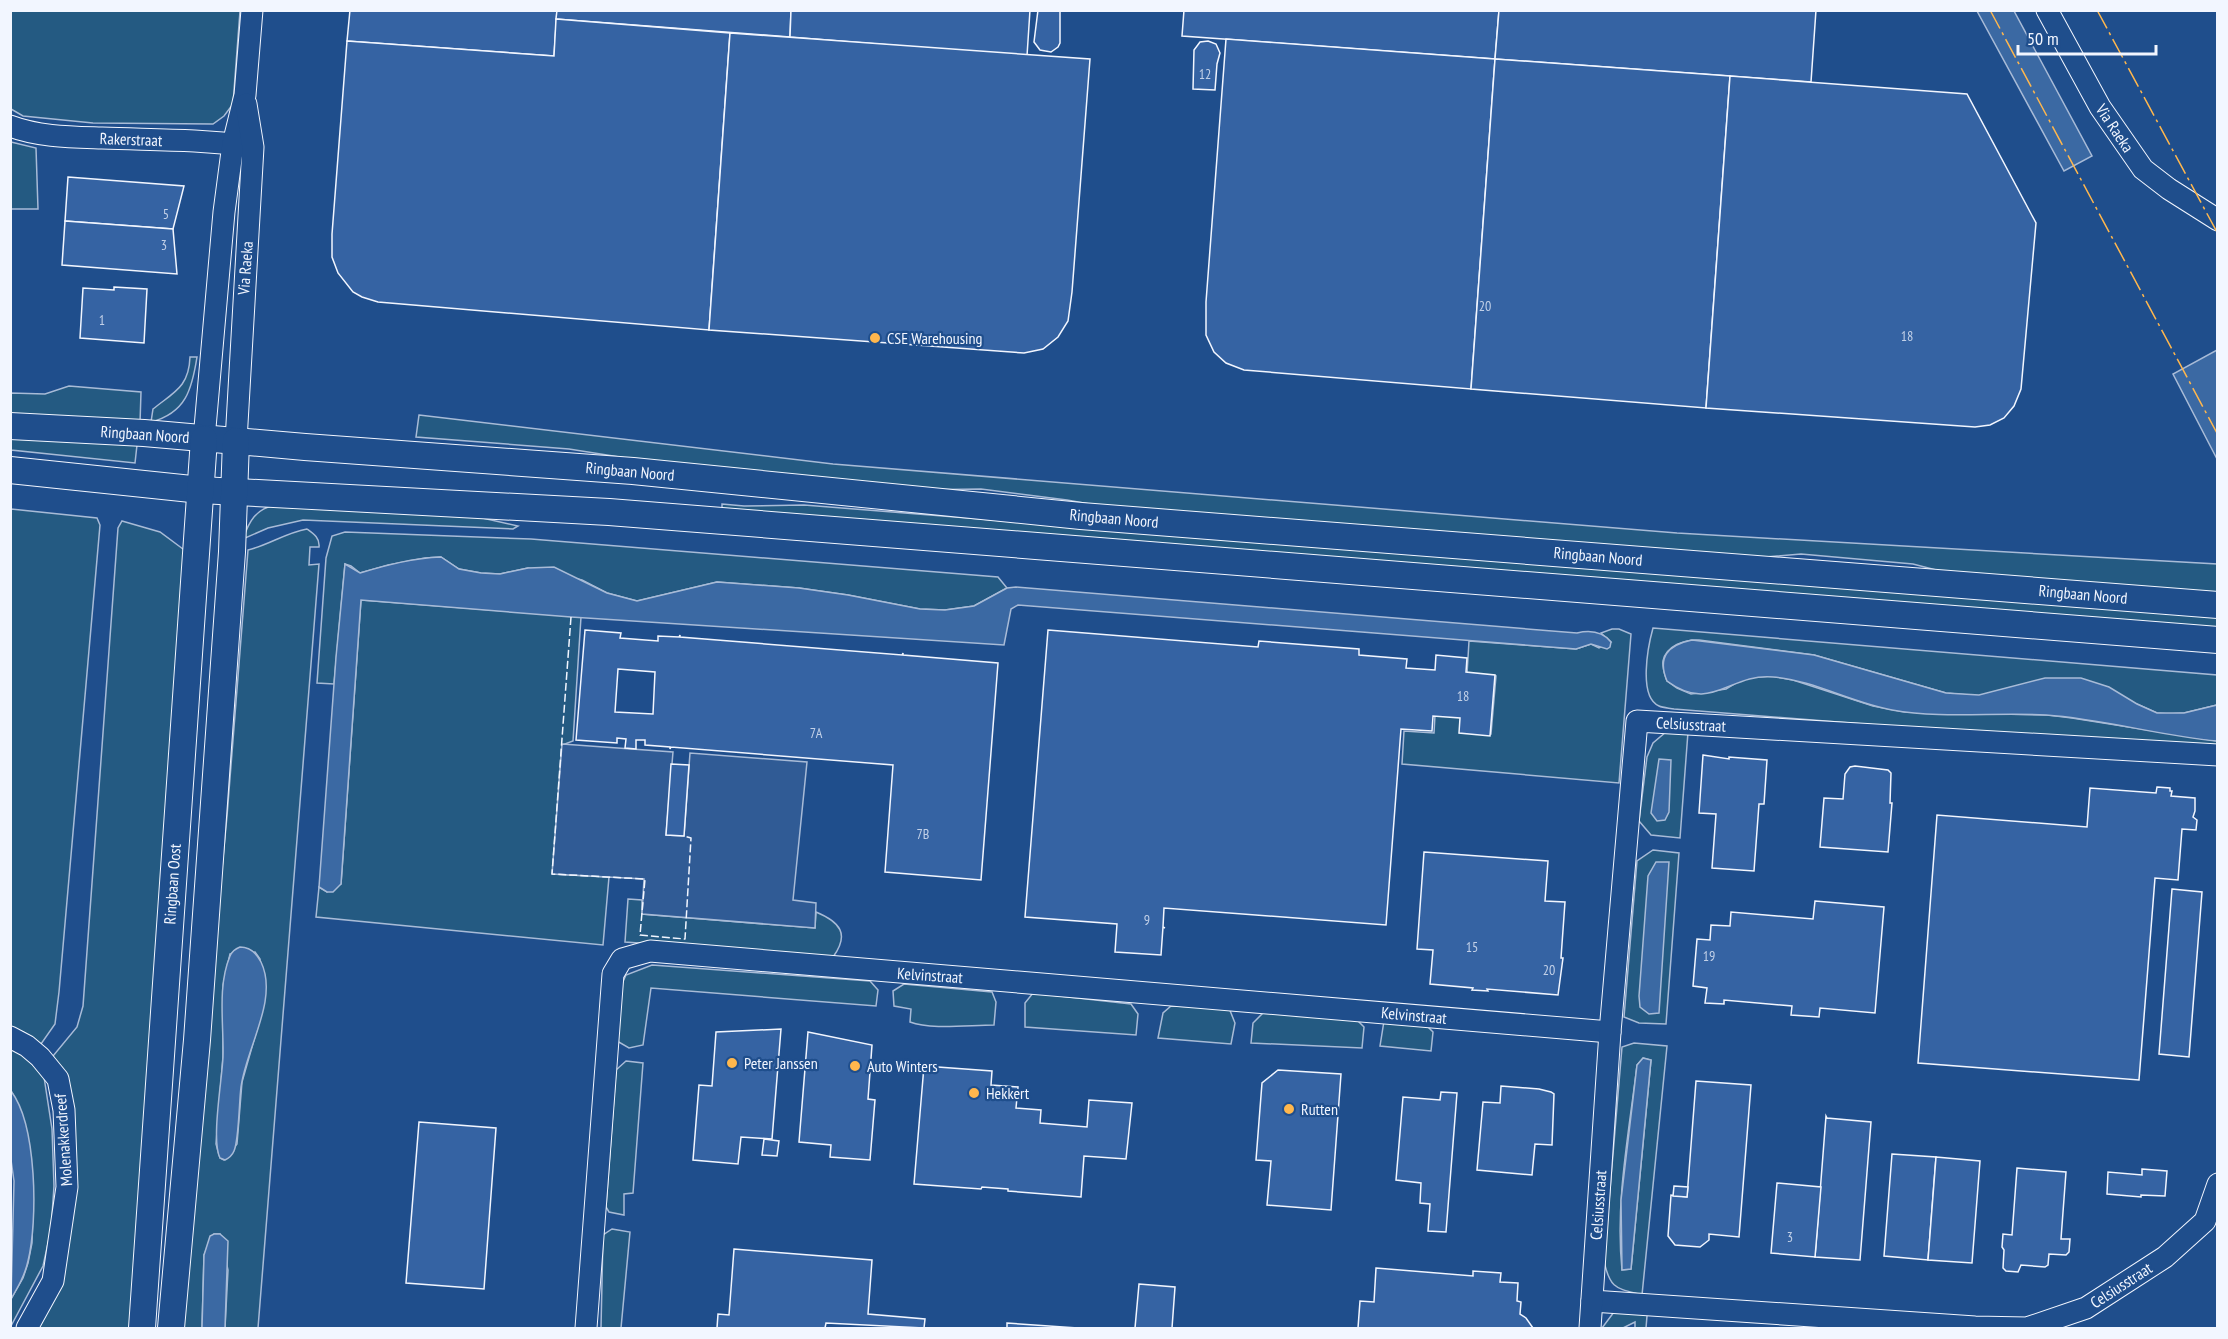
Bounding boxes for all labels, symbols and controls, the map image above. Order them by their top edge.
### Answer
scale bar [2018,18,2156,56]
text: 50 m [2027,27,2059,50]
house number: 12 [1199,65,1211,83]
street label: Via Raeka [2091,99,2138,156]
street label: Rakerstraat [99,128,163,150]
house number: 5 [163,205,169,223]
house number: 3 [161,236,167,254]
street label: Via Raeka [233,240,257,297]
house number: 20 [1479,297,1491,315]
house number: 1 [99,311,105,329]
house number: 18 [1901,327,1913,345]
place label: CSE Warehousing [887,328,983,348]
marker: CSE Warehousing [868,331,882,345]
street label: Ringbaan Noord [100,421,190,447]
street label: Ringbaan Noord [585,457,675,485]
street label: Ringbaan Noord [1069,504,1159,532]
street label: Ringbaan Noord [1553,542,1643,570]
street label: Ringbaan Noord [2038,580,2128,608]
house number: 18 [1457,687,1469,705]
street label: Celsiusstraat [1656,712,1727,736]
house number: 7A [810,724,823,742]
house number: 7B [917,825,929,843]
street label: Ringbaan Oost [159,842,185,925]
house number: 9 [1144,911,1150,929]
house number: 15 [1466,938,1478,956]
house number: 19 [1703,947,1715,965]
house number: 20 [1543,961,1555,979]
street label: Kelvinstraat [897,963,964,987]
street label: Kelvinstraat [1380,1002,1448,1028]
place label: Peter Janssen [744,1053,818,1073]
marker: Peter Janssen [725,1056,739,1070]
place label: Auto Winters [867,1056,938,1076]
marker: Auto Winters [848,1059,862,1073]
place label: Hekkert [986,1083,1030,1103]
marker: Hekkert [967,1086,981,1100]
street label: Molenakkerdreef [50,1092,76,1187]
place label: Rutten [1301,1099,1338,1119]
marker: Rutten [1282,1102,1296,1116]
street label: Celsiusstraat [1586,1169,1610,1241]
house number: 3 [1787,1228,1793,1246]
street label: Celsiusstraat [2086,1257,2156,1312]

